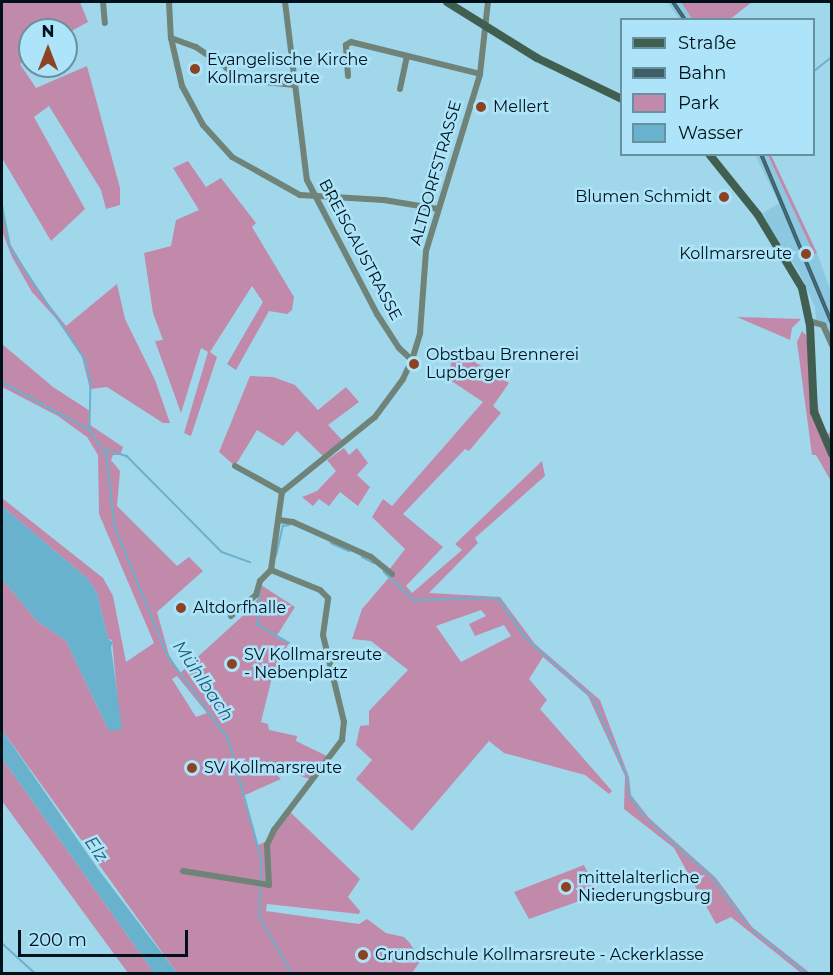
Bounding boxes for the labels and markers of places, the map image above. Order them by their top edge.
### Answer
place label: Evangelische Kirche Kollmarsreute [207,50,368,88]
marker: Evangelische Kirche Kollmarsreute [188,62,202,76]
place label: Mellert [493,97,549,117]
marker: Mellert [474,100,488,114]
place label: Blumen Schmidt [575,187,712,207]
marker: Blumen Schmidt [717,190,731,204]
place label: Kollmarsreute [679,244,792,264]
marker: Kollmarsreute [797,245,815,263]
place label: Obstbau Brennerei Lupberger [426,345,579,383]
marker: Obstbau Brennerei Lupberger [407,357,421,371]
place label: Altdorfhalle [193,598,286,618]
marker: Altdorfhalle [174,601,188,615]
place label: SV Kollmarsreute - Nebenplatz [244,645,382,683]
marker: SV Kollmarsreute - Nebenplatz [225,657,239,671]
place label: SV Kollmarsreute [204,758,342,778]
marker: SV Kollmarsreute [185,761,199,775]
place label: mittelalterliche Niederungsburg [578,868,711,906]
marker: mittelalterliche Niederungsburg [559,880,573,894]
place label: Grundschule Kollmarsreute - Ackerklasse [375,945,704,965]
marker: Grundschule Kollmarsreute - Ackerklasse [356,948,370,962]

